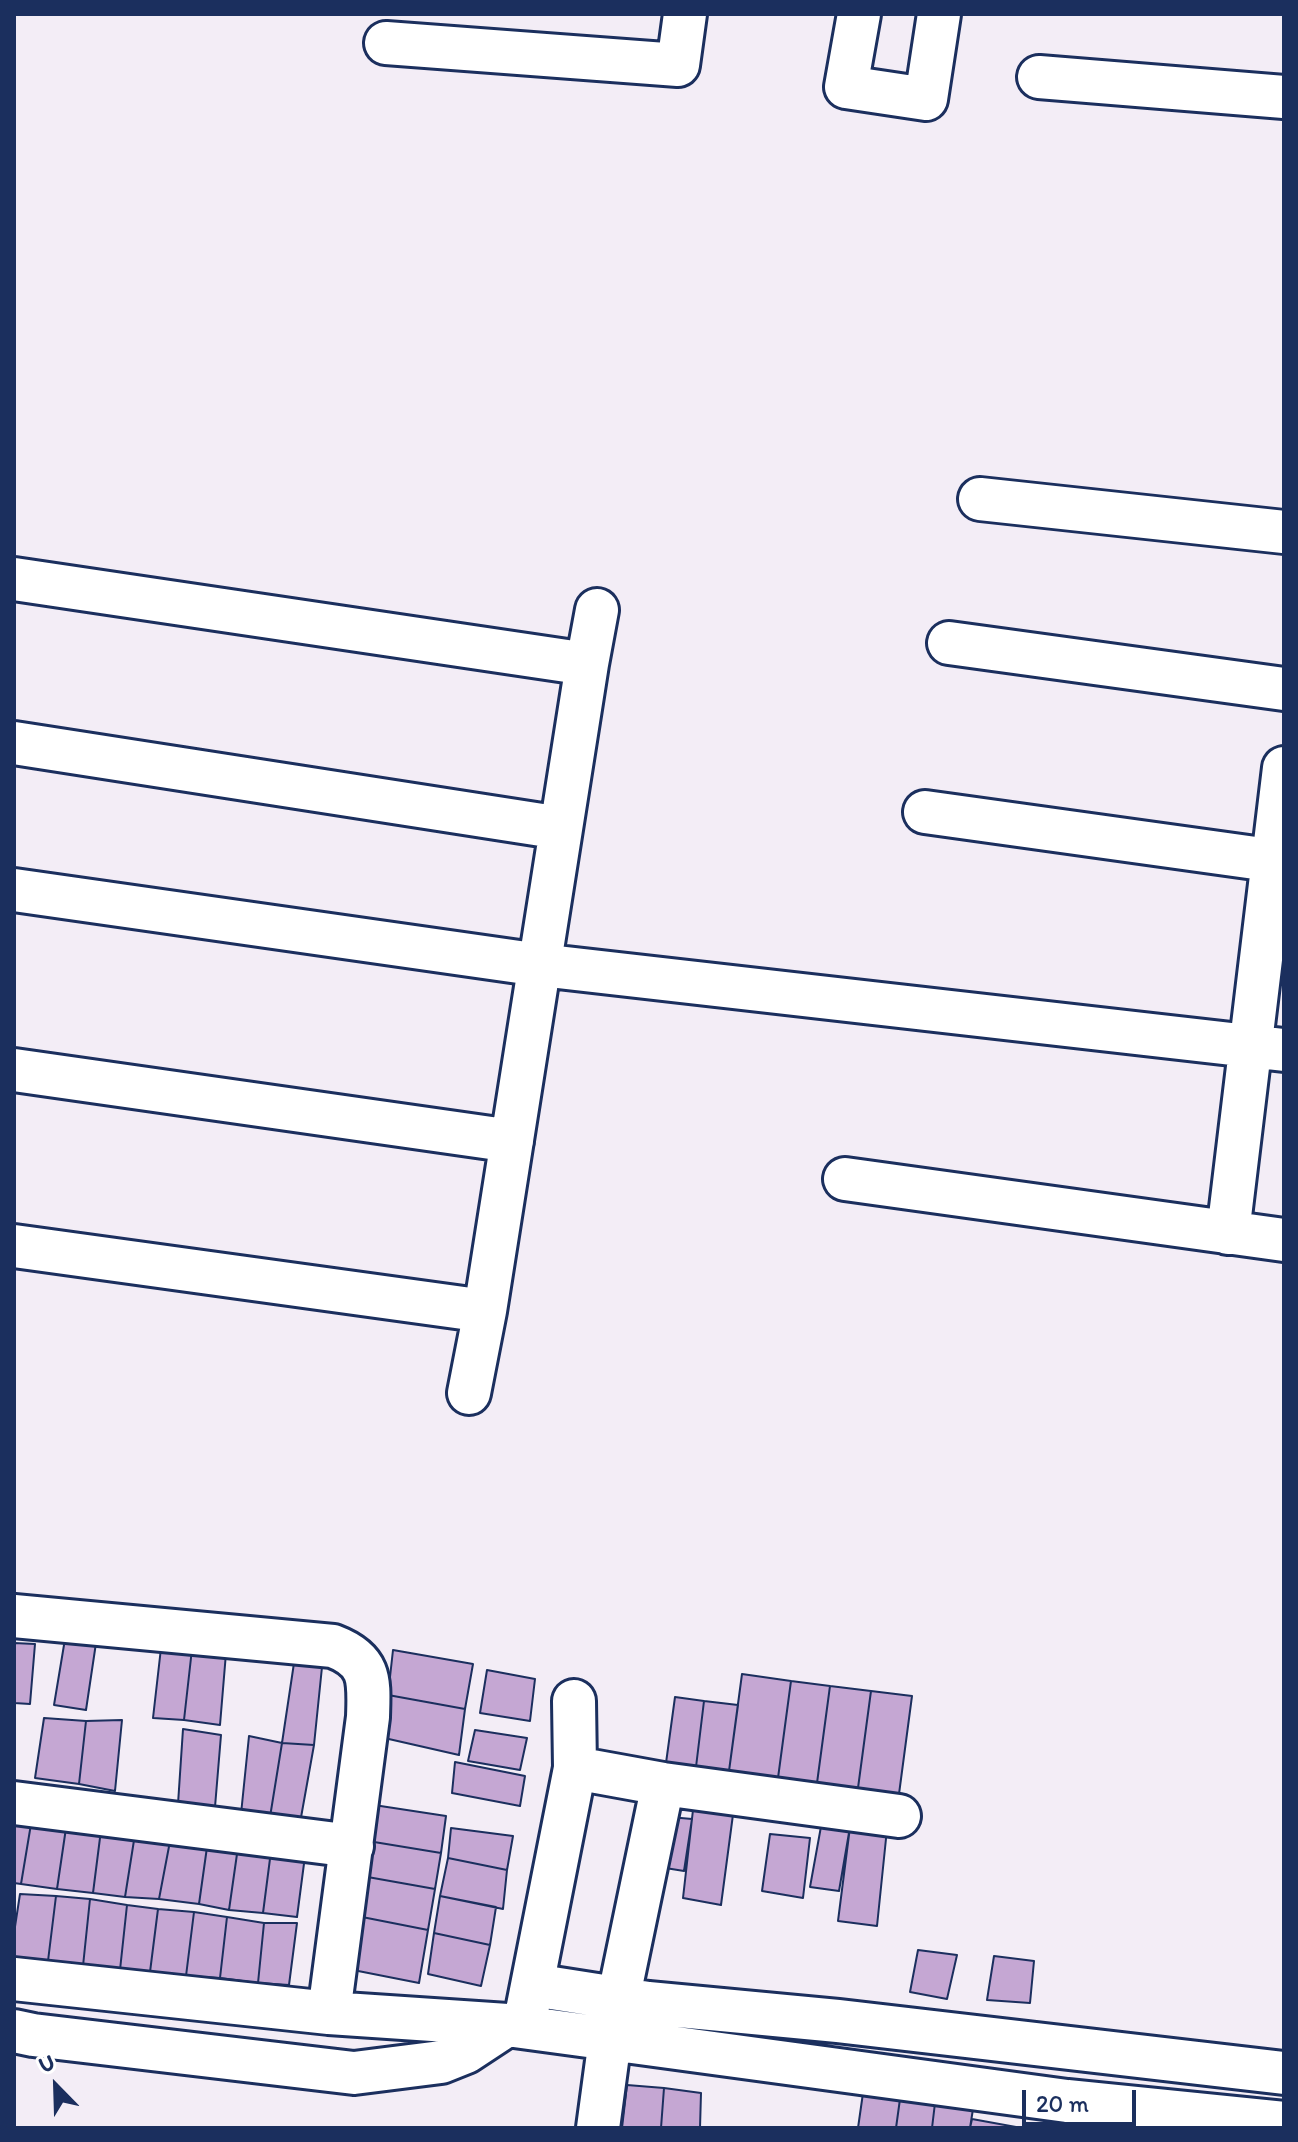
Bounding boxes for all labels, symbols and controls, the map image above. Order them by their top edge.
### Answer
north arrow [16,2046,96,2126]
text: U [34,2048,58,2079]
scale bar [1026,2074,1140,2124]
text: 20 m [1036,2089,1089,2118]

